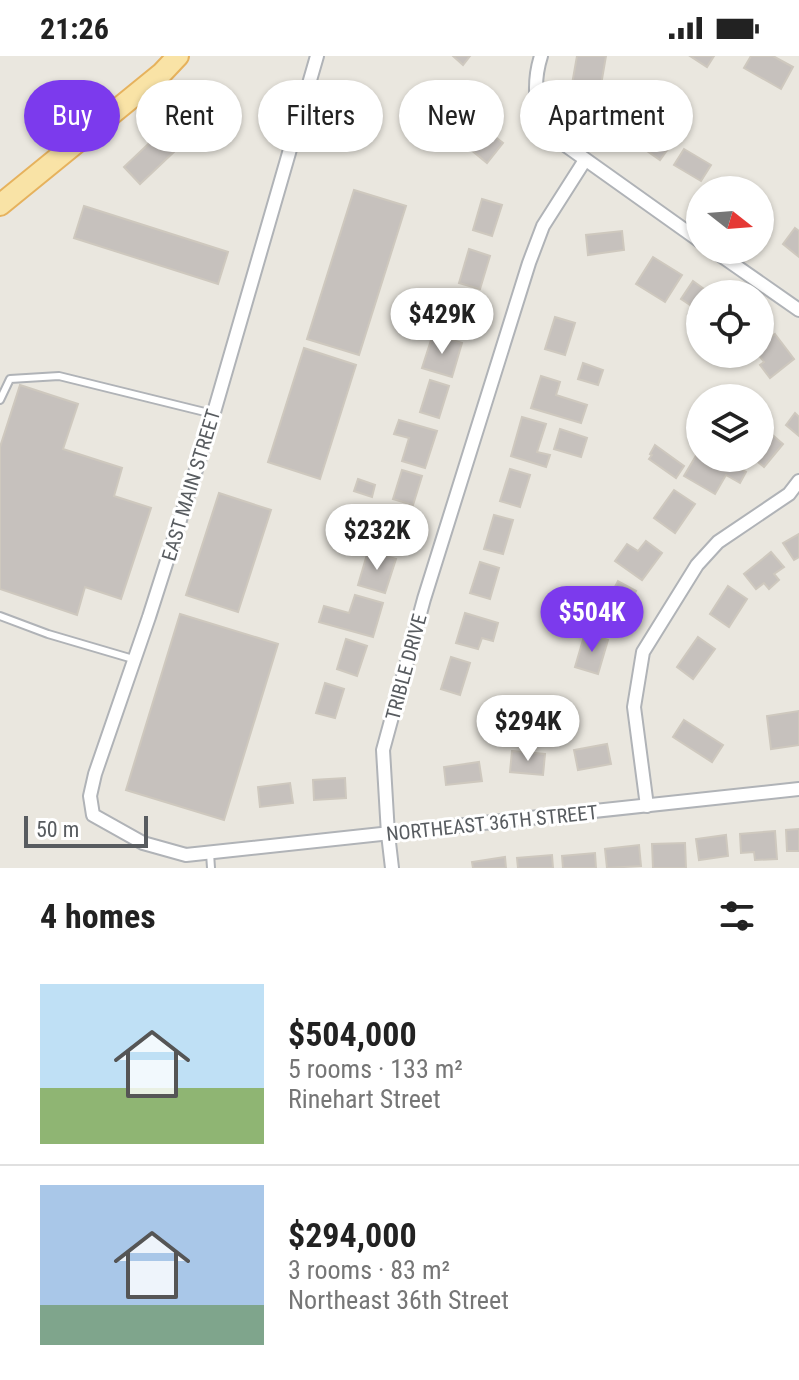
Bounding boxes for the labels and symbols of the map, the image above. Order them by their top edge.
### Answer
north arrow [686,176,774,264]
pin: $429K [386,288,498,356]
street label: EAST MAIN STREET [157,406,225,564]
pin: $232K [321,504,433,572]
pin: $504K [536,586,648,654]
street label: TRIBLE DRIVE [380,611,432,723]
pin: $294K [472,695,584,763]
street label: NORTHEAST 36TH STREET [385,800,599,846]
scale bar [24,812,148,848]

